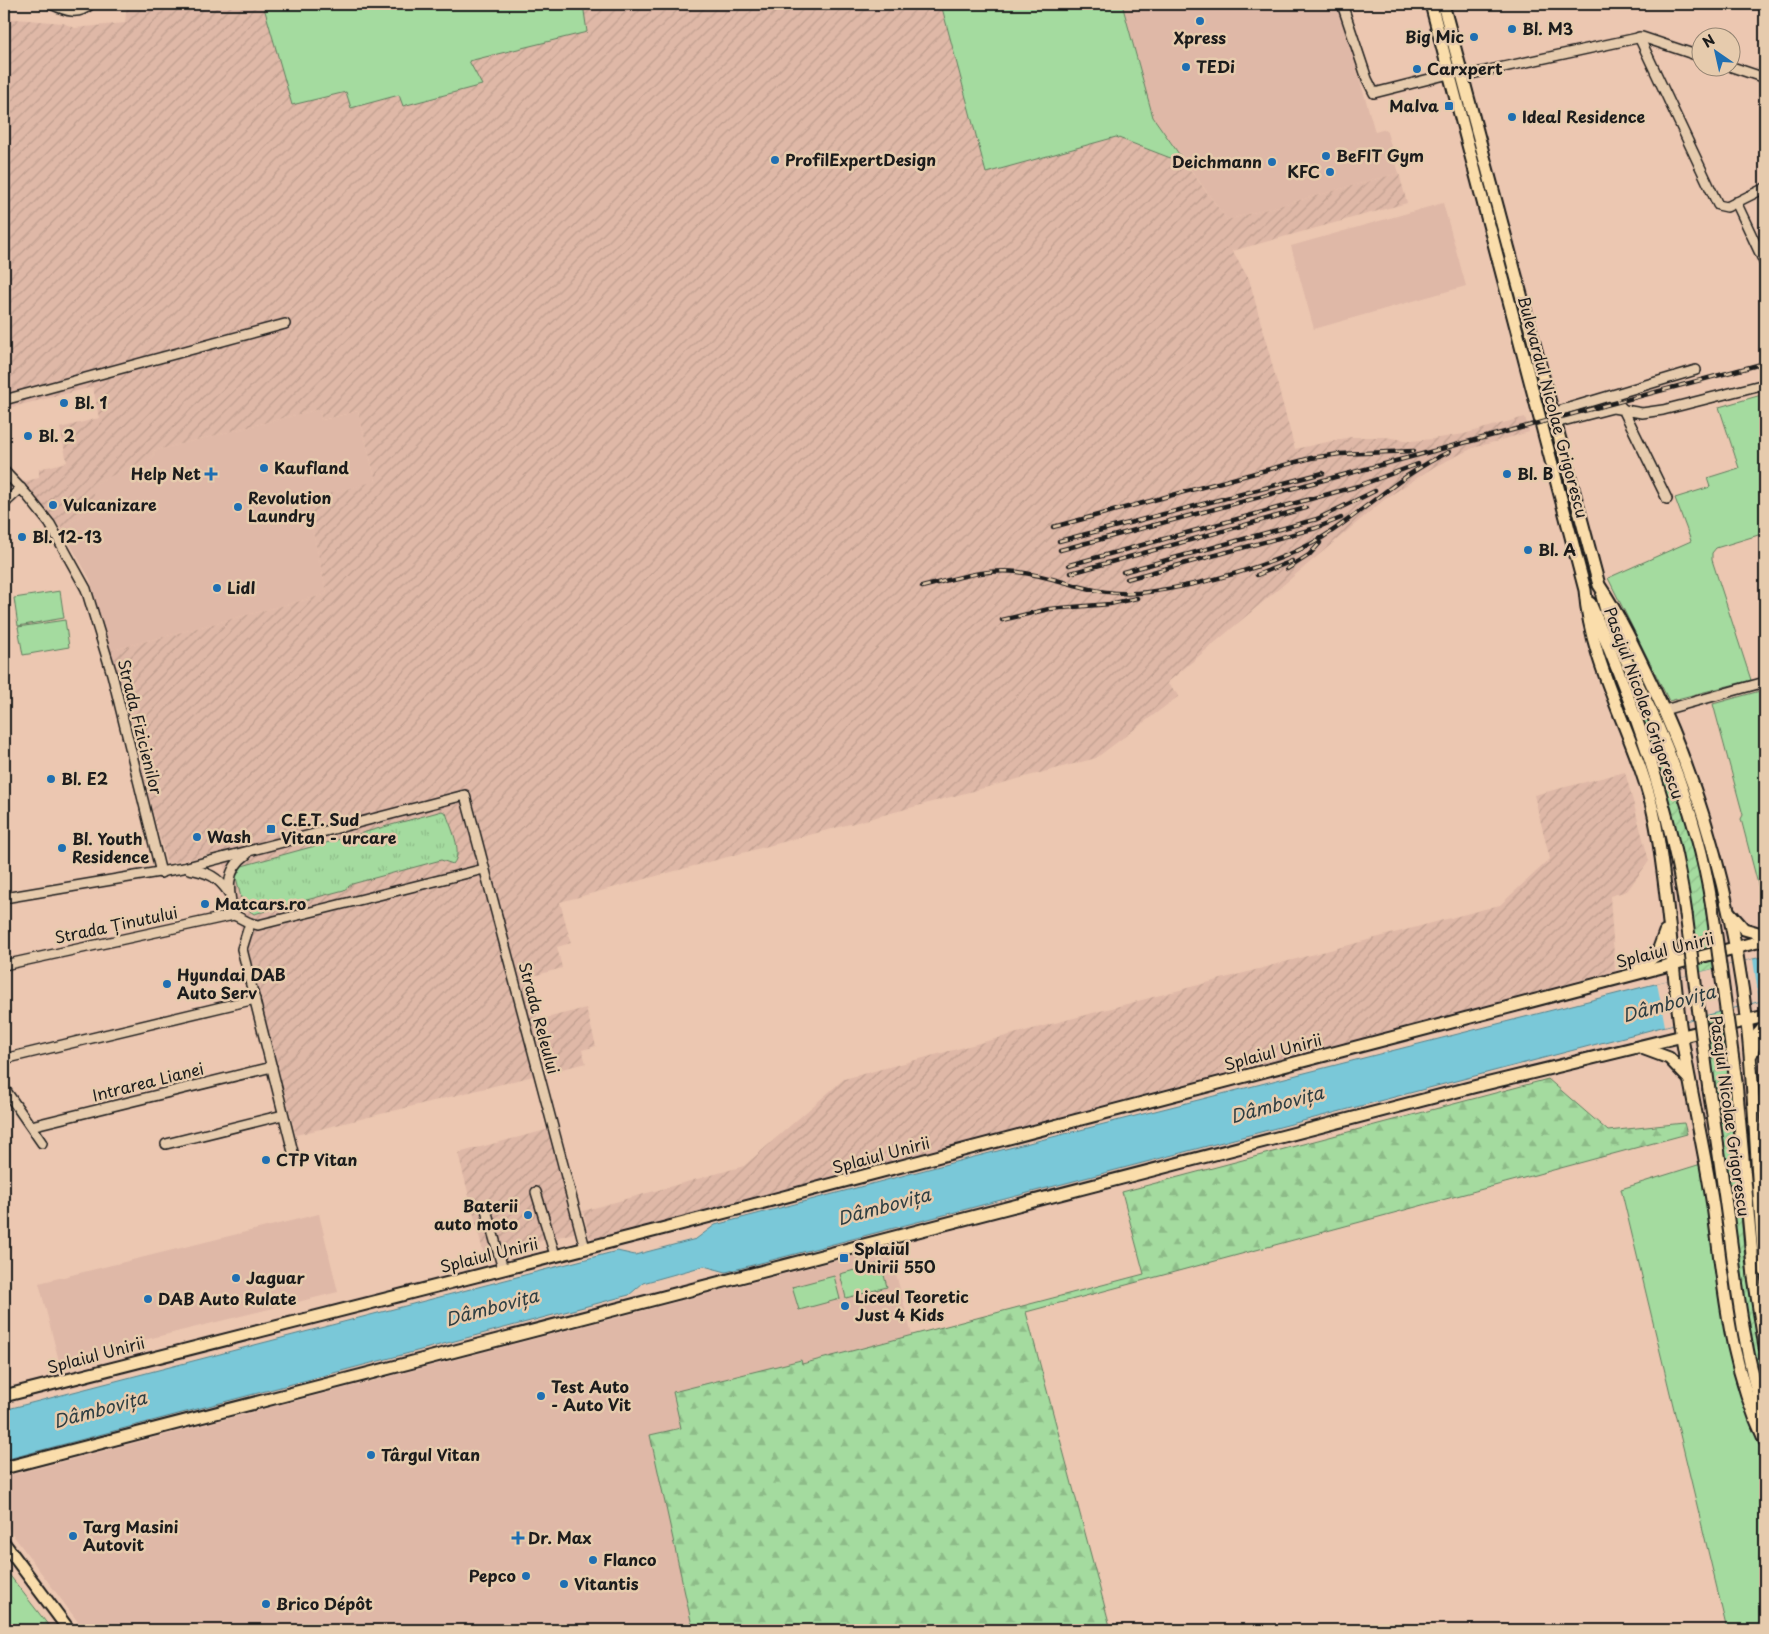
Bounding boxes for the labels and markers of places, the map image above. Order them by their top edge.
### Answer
marker: Xpress [1194,15,1206,27]
place label: Bl. M3 [1522,16,1573,40]
marker: Bl. M3 [1506,23,1518,35]
place label: Big Mic [1405,24,1464,48]
place label: Xpress [1174,25,1226,49]
marker: Big Mic [1468,31,1480,43]
place label: TEDi [1196,54,1235,78]
place label: Carxpert [1427,56,1503,80]
marker: TEDi [1180,61,1192,73]
marker: Carxpert [1411,63,1423,75]
place label: Malva [1389,93,1439,117]
marker: Malva [1443,100,1455,112]
place label: Ideal Residence [1522,104,1646,128]
marker: Ideal Residence [1506,111,1518,123]
place label: BeFIT Gym [1336,143,1424,167]
place label: ProfilExpertDesign [785,147,936,171]
place label: Deichmann [1172,149,1262,173]
marker: BeFIT Gym [1320,150,1332,162]
marker: ProfilExpertDesign [769,154,781,166]
marker: Deichmann [1266,156,1278,168]
place label: KFC [1287,159,1320,183]
marker: KFC [1324,166,1336,178]
place label: Bl. 1 [74,390,108,414]
marker: Bl. 1 [58,397,70,409]
place label: Bl. 2 [38,423,75,447]
marker: Bl. 2 [22,430,34,442]
place label: Kaufland [274,455,349,479]
place label: Help Net [131,461,201,485]
place label: Bl. B [1517,461,1553,485]
marker: Kaufland [258,462,270,474]
marker: Help Net [205,468,217,480]
marker: Bl. B [1501,468,1513,480]
place label: Revolution Laundry [248,485,331,527]
place label: Vulcanizare [63,492,157,516]
marker: Vulcanizare [47,499,59,511]
marker: Revolution Laundry [232,501,244,513]
place label: Bl. 12-13 [32,524,102,548]
marker: Bl. 12-13 [16,531,28,543]
place label: Bl. A [1538,537,1577,561]
marker: Bl. A [1522,544,1534,556]
place label: Lidl [227,575,255,599]
marker: Lidl [211,582,223,594]
place label: Bl. E2 [61,766,108,790]
marker: Bl. E2 [45,773,57,785]
place label: C.E.T. Sud Vitan - urcare [281,807,397,849]
marker: C.E.T. Sud Vitan - urcare [265,823,277,835]
place label: Wash [207,824,251,848]
place label: Bl. Youth Residence [72,826,149,868]
marker: Wash [191,831,203,843]
marker: Bl. Youth Residence [56,842,68,854]
place label: Matcars.ro [215,891,306,915]
marker: Matcars.ro [199,898,211,910]
place label: Hyundai DAB Auto Serv [177,962,286,1004]
marker: Hyundai DAB Auto Serv [161,978,173,990]
place label: CTP Vitan [276,1147,358,1171]
marker: CTP Vitan [260,1154,272,1166]
place label: Baterii auto moto [434,1193,518,1235]
marker: Baterii auto moto [522,1209,534,1221]
place label: Splaiul Unirii 550 [854,1236,936,1278]
marker: Splaiul Unirii 550 [838,1252,850,1264]
place label: Jaguar [246,1265,305,1289]
marker: Jaguar [230,1272,242,1284]
place label: Liceul Teoretic Just 4 Kids [855,1284,969,1326]
place label: DAB Auto Rulate [158,1286,297,1310]
marker: DAB Auto Rulate [142,1293,154,1305]
marker: Liceul Teoretic Just 4 Kids [839,1300,851,1312]
place label: Test Auto - Auto Vit [551,1374,631,1416]
marker: Test Auto - Auto Vit [535,1390,547,1402]
place label: Târgul Vitan [381,1442,480,1466]
marker: Târgul Vitan [365,1449,377,1461]
place label: Targ Masini Autovit [83,1514,179,1556]
place label: Dr. Max [528,1525,592,1549]
marker: Targ Masini Autovit [67,1530,79,1542]
marker: Dr. Max [512,1532,524,1544]
place label: Flanco [603,1547,656,1571]
marker: Flanco [587,1554,599,1566]
place label: Pepco [469,1563,516,1587]
marker: Pepco [520,1570,532,1582]
place label: Vitantis [574,1571,639,1595]
marker: Vitantis [558,1578,570,1590]
place label: Brico Dépôt [276,1591,373,1615]
marker: Brico Dépôt [260,1598,272,1610]

